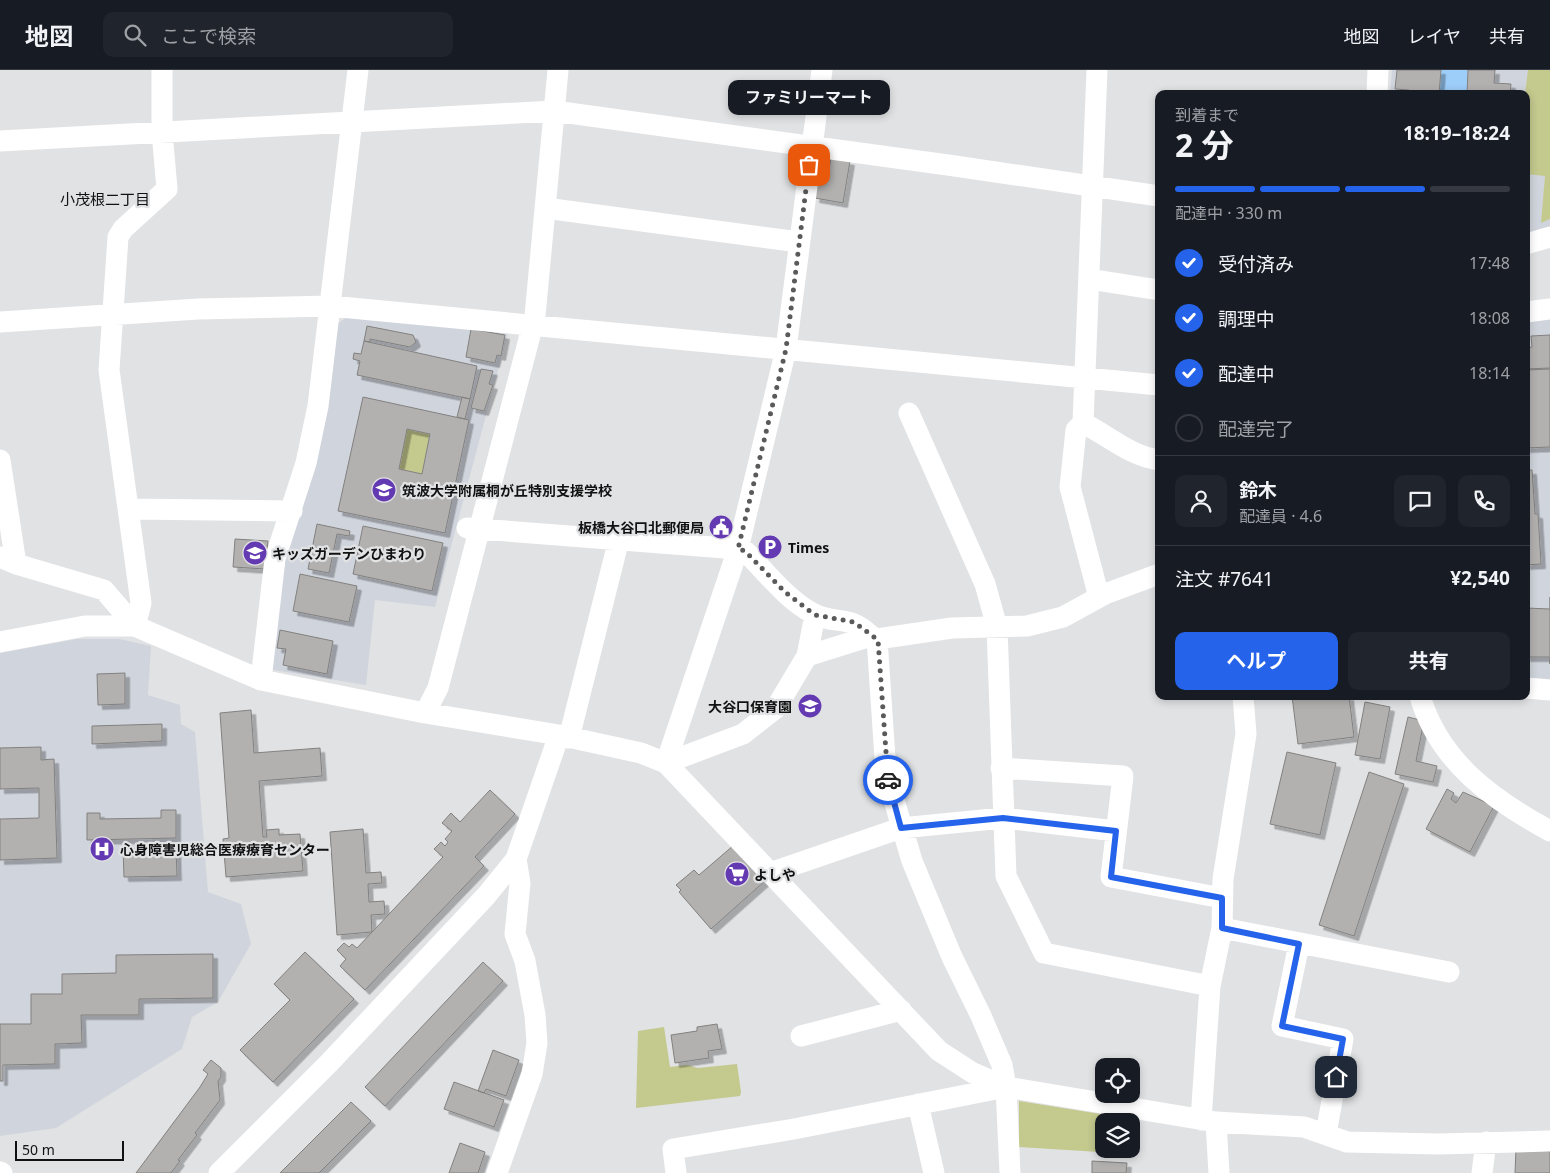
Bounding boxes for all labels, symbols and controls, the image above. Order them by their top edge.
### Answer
search box [103,12,453,57]
text: 地図 [25,19,73,52]
icon: search [121,21,149,49]
text: ここで検索 [161,23,256,49]
text: 地図 [1344,24,1380,48]
text: レイヤ [1408,24,1461,48]
text: 共有 [1489,24,1525,48]
callout: ファミリーマート [728,80,890,115]
text: ファミリーマート [745,86,873,108]
text: 到着まで [1175,104,1239,126]
text: 18:19–18:24 [1403,120,1510,146]
text: 2 分 [1175,123,1234,166]
pin [788,144,830,186]
icon: bag [795,151,823,179]
district label: 小茂根二丁目 [60,189,150,209]
text: 配達中 · 330 m [1175,202,1282,224]
icon: check [1175,249,1203,277]
text: 受付済み [1218,251,1294,277]
text: 17:48 [1469,252,1510,274]
icon: check [1175,304,1203,332]
text: 調理中 [1218,306,1275,332]
text: 18:08 [1469,307,1510,329]
icon: check [1175,359,1203,387]
text: 配達中 [1218,361,1275,387]
text: 18:14 [1469,362,1510,384]
text: 配達完了 [1218,416,1294,442]
button: person [1175,475,1227,527]
button: chat [1394,475,1446,527]
button: phone [1458,475,1510,527]
school or university icon: 筑波大学附属桐が丘特別支援学校 [371,477,397,503]
text: 鈴木 [1239,477,1277,503]
place label: 筑波大学附属桐が丘特別支援学校 [402,481,612,500]
text: 配達員 · 4.6 [1239,505,1322,527]
public building icon: 板橋大谷口北郵便局 [708,514,734,540]
place label: 板橋大谷口北郵便局 [578,518,704,537]
parking icon: Times [757,534,783,560]
place label: Times [788,538,829,557]
school or university icon: キッズガーデンひまわり [242,540,268,566]
place label: キッズガーデンひまわり [272,544,426,563]
text: ¥2,540 [1450,565,1510,591]
text: 注文 #7641 [1175,566,1274,592]
button: ヘルプ [1175,632,1338,690]
button: 共有 [1348,632,1510,690]
school or university icon: 大谷口保育園 [797,693,823,719]
place label: 大谷口保育園 [708,697,792,716]
courier [863,755,913,805]
icon: car [874,766,902,794]
hospital icon: 心身障害児総合医療療育センター [89,836,115,862]
place label: 心身障害児総合医療療育センター [120,840,330,859]
supermarket icon: よしや [724,861,750,887]
place label: よしや [754,865,796,884]
pin [1315,1056,1357,1098]
map controls [1095,1058,1140,1158]
button: locate [1095,1058,1140,1103]
icon: home [1322,1063,1350,1091]
button: layers [1095,1113,1140,1158]
scale bar [15,1138,124,1161]
text: 50 m [22,1140,55,1159]

